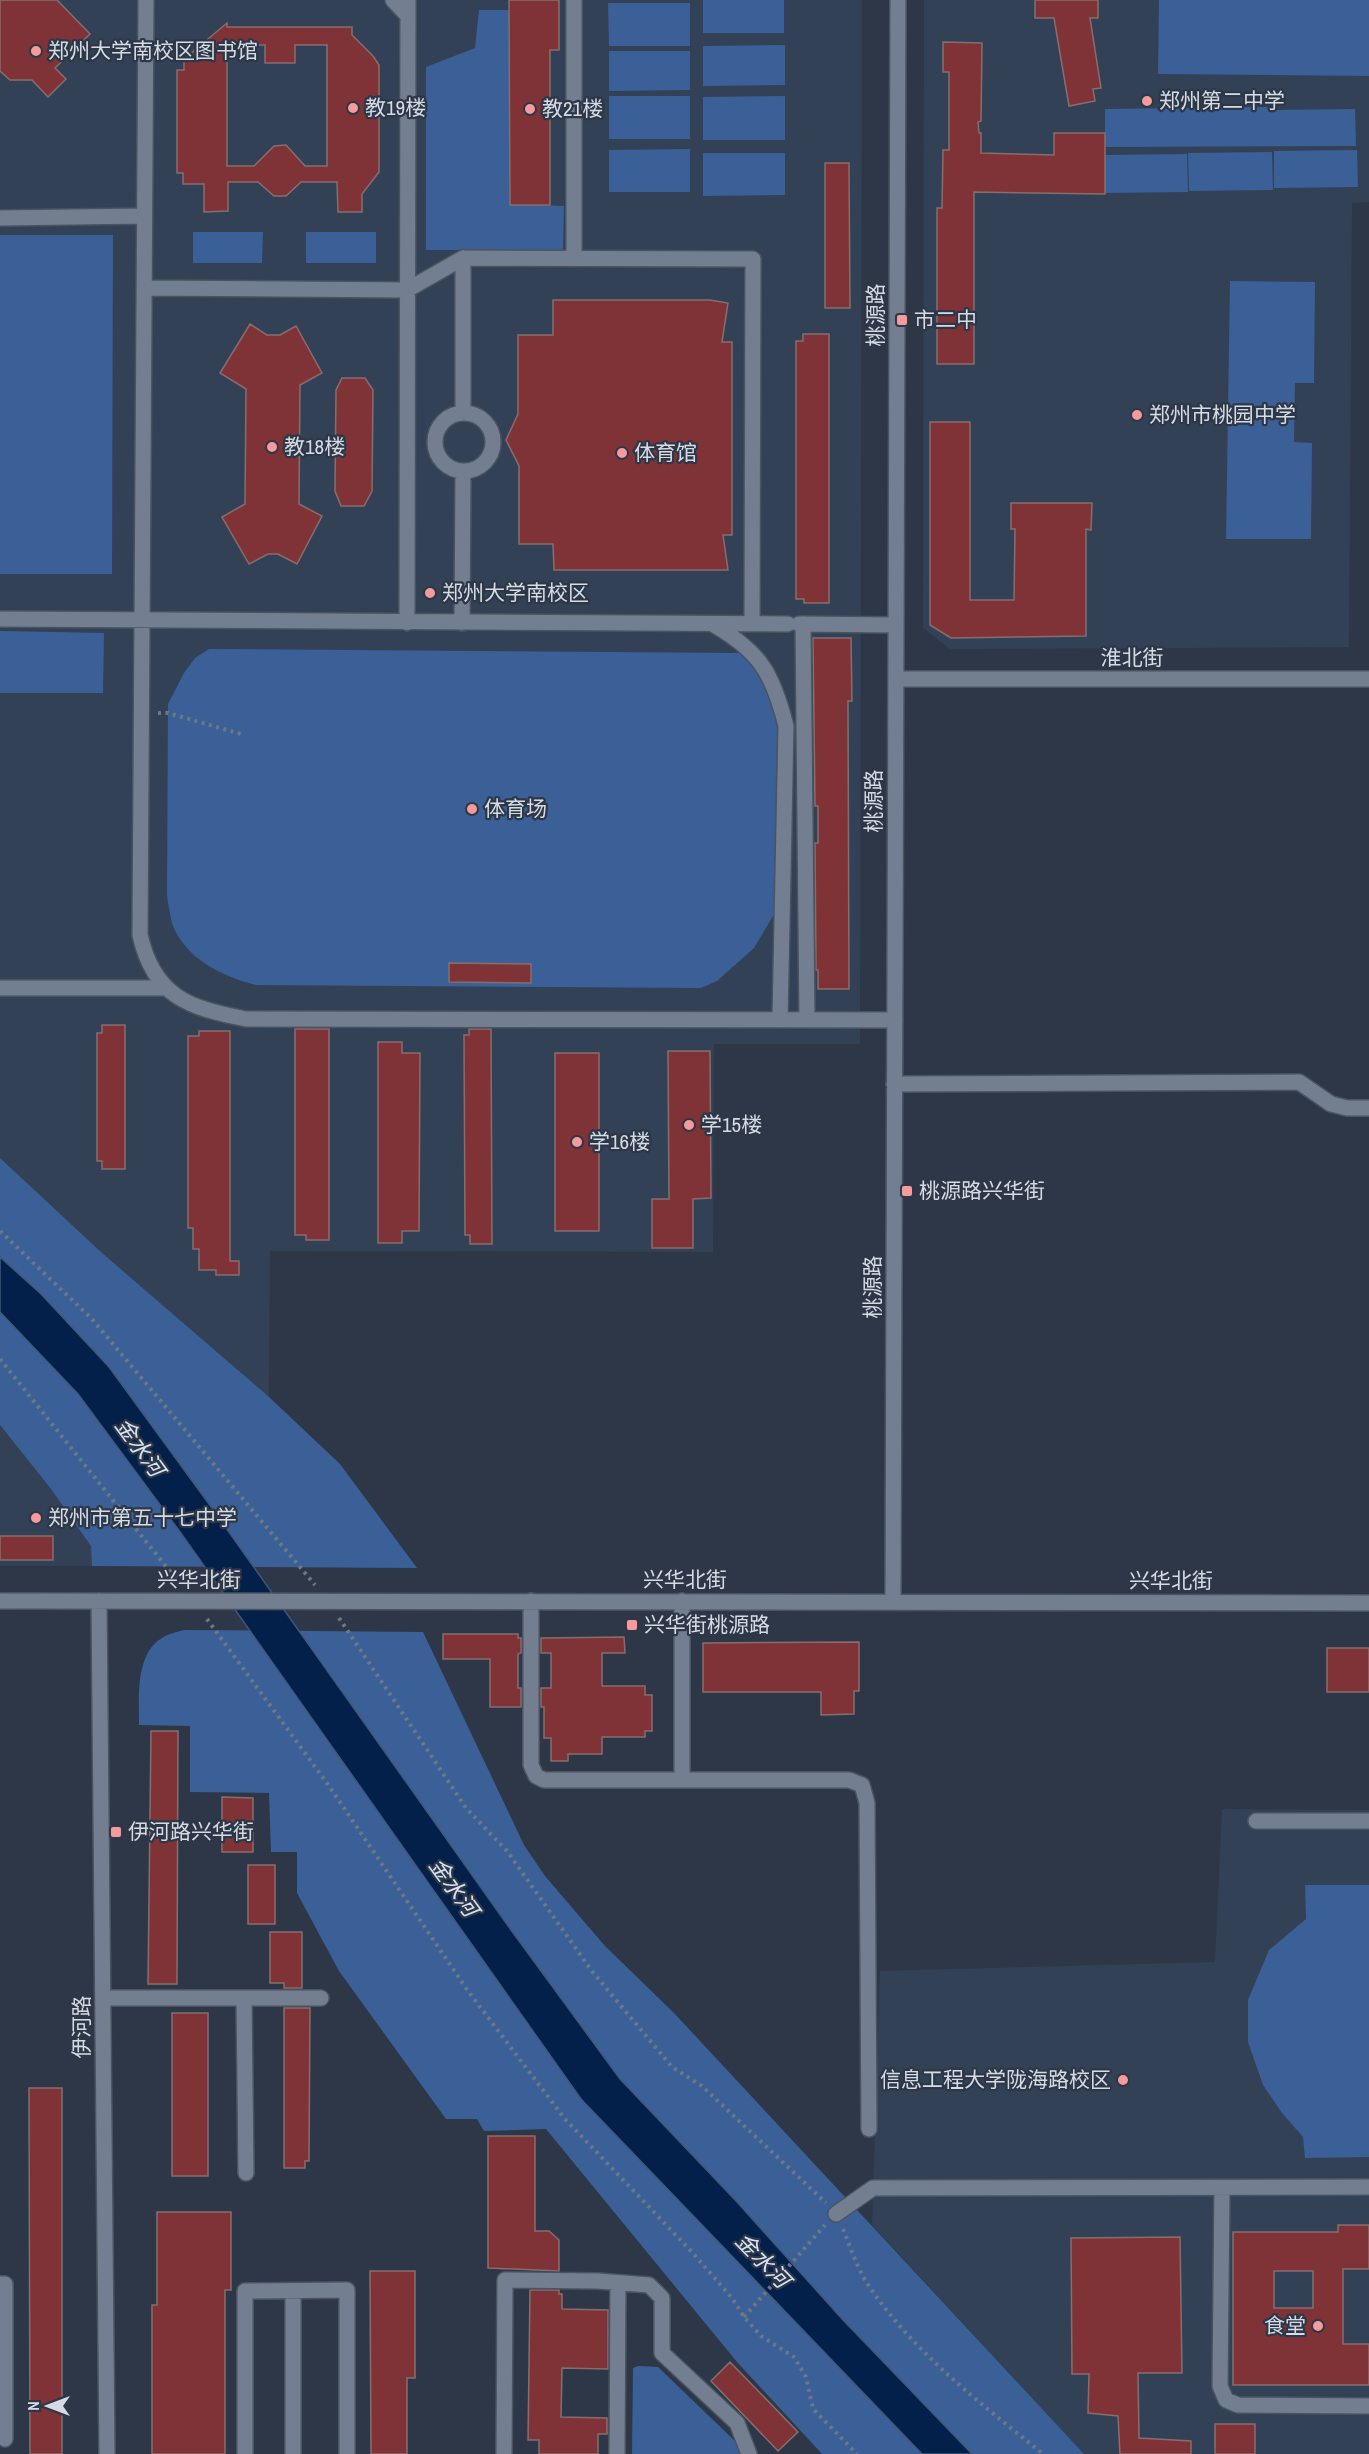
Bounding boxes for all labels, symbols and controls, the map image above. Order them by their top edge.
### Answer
place label: 郑州大学南校区图书馆 [48,36,258,65]
marker: 郑州大学南校区图书馆 [29,44,43,58]
place label: 郑州第二中学 [1159,86,1285,115]
place label: 教19楼 [365,93,426,122]
place label: 教21楼 [542,94,603,123]
marker: 郑州第二中学 [1140,94,1154,108]
marker: 教19楼 [346,101,360,115]
marker: 教21楼 [523,102,537,116]
street label: 桃源路 [861,284,890,347]
place label: 市二中 [914,305,977,334]
marker: 市二中 [895,313,909,327]
place label: 郑州市桃园中学 [1149,400,1296,429]
marker: 郑州市桃园中学 [1130,408,1144,422]
place label: 教18楼 [284,432,345,461]
place label: 体育馆 [634,438,697,467]
marker: 教18楼 [265,440,279,454]
marker: 体育馆 [615,446,629,460]
place label: 郑州大学南校区 [442,578,589,607]
marker: 郑州大学南校区 [423,586,437,600]
street label: 淮北街 [1101,643,1164,672]
street label: 桃源路 [859,770,888,833]
place label: 体育场 [484,794,547,823]
marker: 体育场 [465,802,479,816]
place label: 学15楼 [701,1110,762,1139]
marker: 学15楼 [682,1118,696,1132]
place label: 学16楼 [589,1127,650,1156]
marker: 学16楼 [570,1135,584,1149]
place label: 桃源路兴华街 [919,1176,1045,1205]
marker: 桃源路兴华街 [900,1184,914,1198]
street label: 桃源路 [858,1256,887,1319]
water label: 金水河 [108,1411,174,1486]
place label: 郑州市第五十七中学 [48,1503,237,1532]
marker: 郑州市第五十七中学 [29,1511,43,1525]
street label: 兴华北街 [157,1565,241,1594]
street label: 兴华北街 [643,1565,727,1594]
street label: 兴华北街 [1129,1566,1213,1595]
place label: 兴华街桃源路 [644,1610,770,1639]
marker: 兴华街桃源路 [625,1618,639,1632]
place label: 伊河路兴华街 [128,1817,254,1846]
marker: 伊河路兴华街 [109,1825,123,1839]
water label: 金水河 [422,1851,488,1926]
street label: 伊河路 [67,1996,96,2059]
place label: 信息工程大学陇海路校区 [880,2065,1111,2094]
marker: 信息工程大学陇海路校区 [1116,2073,1130,2087]
water label: 金水河 [729,2226,799,2297]
place label: 食堂 [1264,2311,1306,2340]
marker: 食堂 [1311,2319,1325,2333]
north arrow [18,2376,78,2436]
text: N [22,2401,44,2411]

